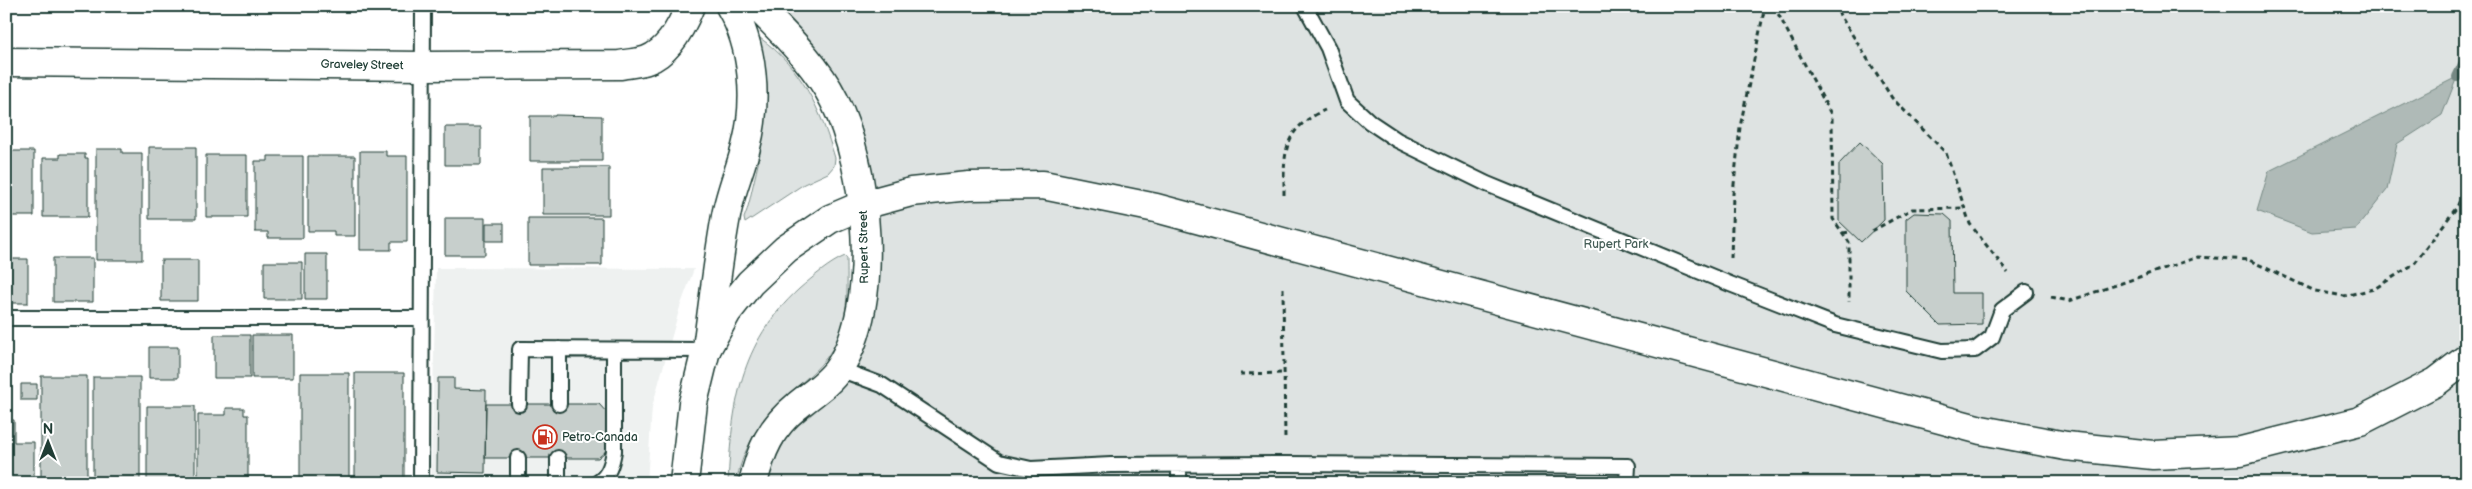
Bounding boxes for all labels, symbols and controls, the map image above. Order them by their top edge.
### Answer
street label: Graveley Street [320,57,404,73]
street label: Rupert Street [856,210,872,284]
park label: Rupert Park [1584,237,1648,252]
north arrow [22,416,72,466]
text: N [43,421,53,438]
fuel station icon: Petro-Canada [532,424,558,450]
place label: Petro-Canada [562,430,638,445]

